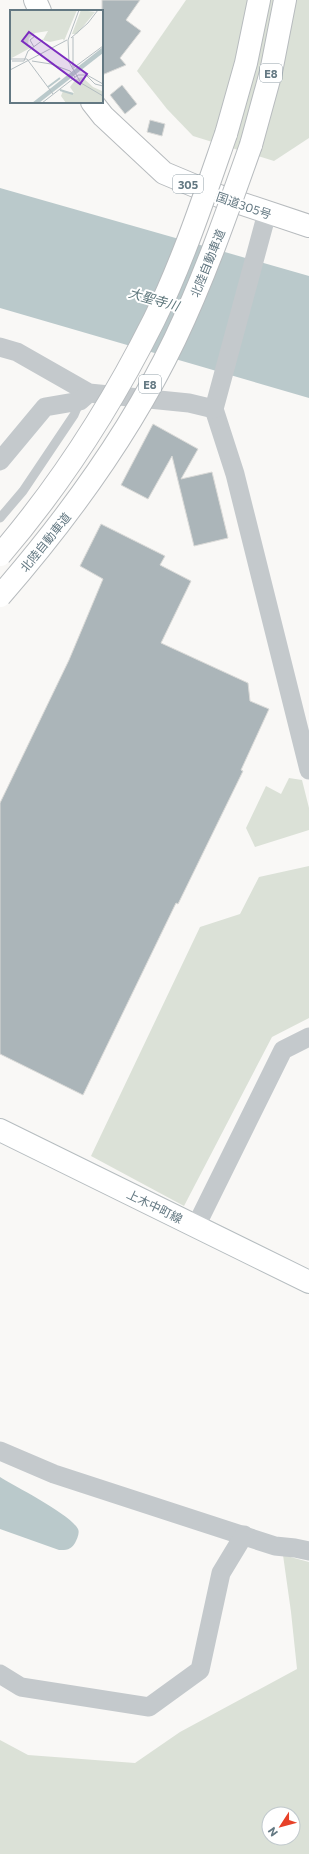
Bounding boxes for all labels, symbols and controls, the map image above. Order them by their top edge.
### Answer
inset map [10,10,103,103]
road number: E8 [260,64,282,82]
road number: 305 [173,175,203,193]
street label: 国道305号 [215,189,273,221]
street label: 北陸自動車道 [187,227,227,299]
water label: 大聖寺川 [127,284,183,314]
road number: E8 [139,375,161,393]
street label: 北陸自動車道 [17,510,73,574]
street label: 上木中町線 [125,1187,185,1225]
north arrow [261,1806,301,1846]
text: N [265,1825,280,1839]

